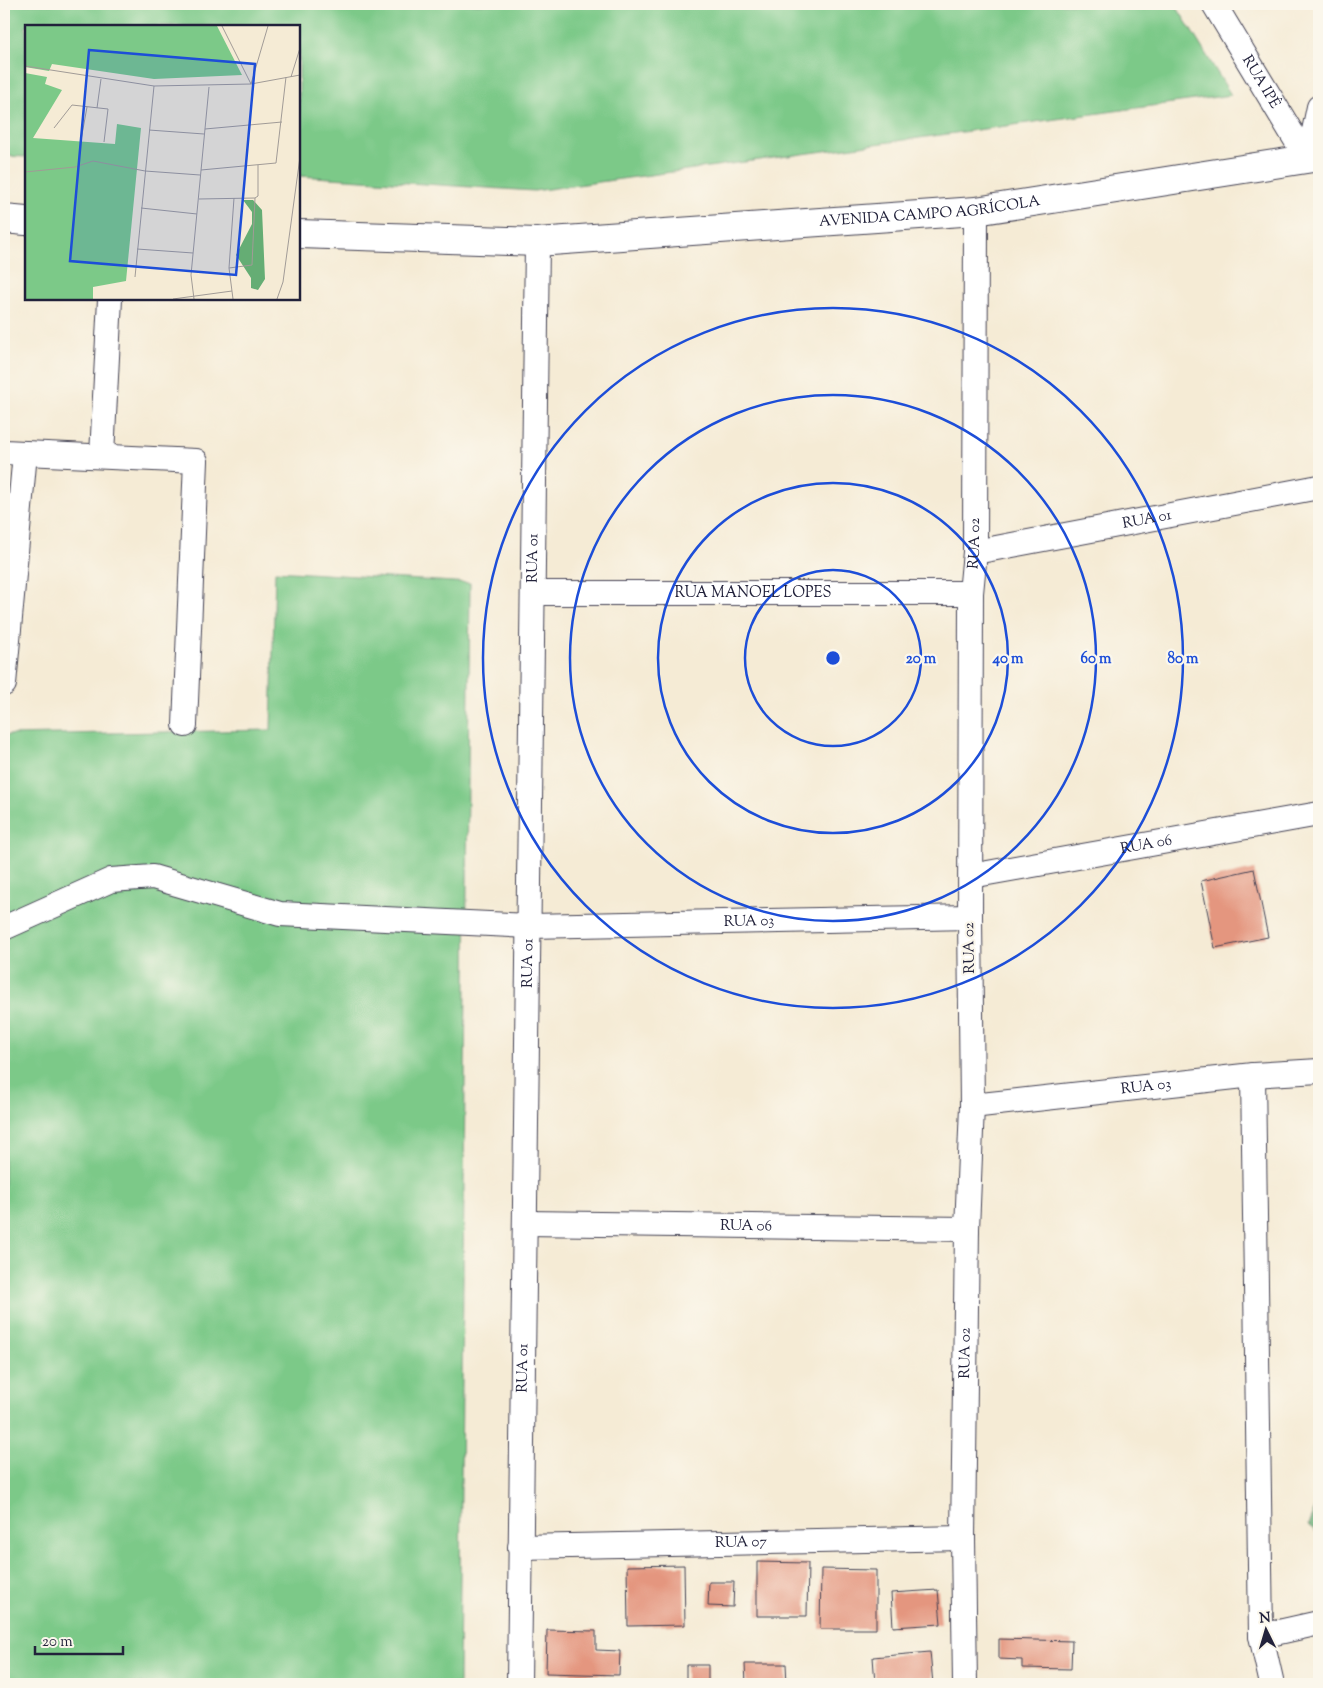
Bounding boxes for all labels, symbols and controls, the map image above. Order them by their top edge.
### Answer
inset map [25,25,300,300]
street label: RUA IPÊ [1237,51,1286,113]
street label: AVENIDA CAMPO AGRÍCOLA [818,191,1042,233]
street label: RUA 01 [1121,505,1173,534]
street label: RUA 02 [963,518,986,570]
street label: RUA 01 [522,533,544,583]
street label: RUA MANOEL LOPES [674,583,832,604]
centre of rings [824,649,842,667]
text: 20 m [906,649,937,670]
text: 40 m [992,649,1024,670]
text: 60 m [1081,649,1112,670]
text: 80 m [1167,649,1199,670]
street label: RUA 06 [1119,830,1174,860]
street label: RUA 03 [723,911,775,933]
street label: RUA 02 [959,922,981,974]
street label: RUA 01 [517,938,539,988]
street label: RUA 03 [1120,1074,1172,1100]
street label: RUA 06 [720,1215,772,1237]
street label: RUA 02 [955,1327,976,1379]
street label: RUA 01 [512,1343,534,1393]
street label: RUA 07 [715,1531,768,1554]
north arrow [1240,1606,1290,1656]
text: N [1259,1609,1271,1629]
scale bar [35,1623,122,1655]
text: 20 m [42,1632,73,1653]

